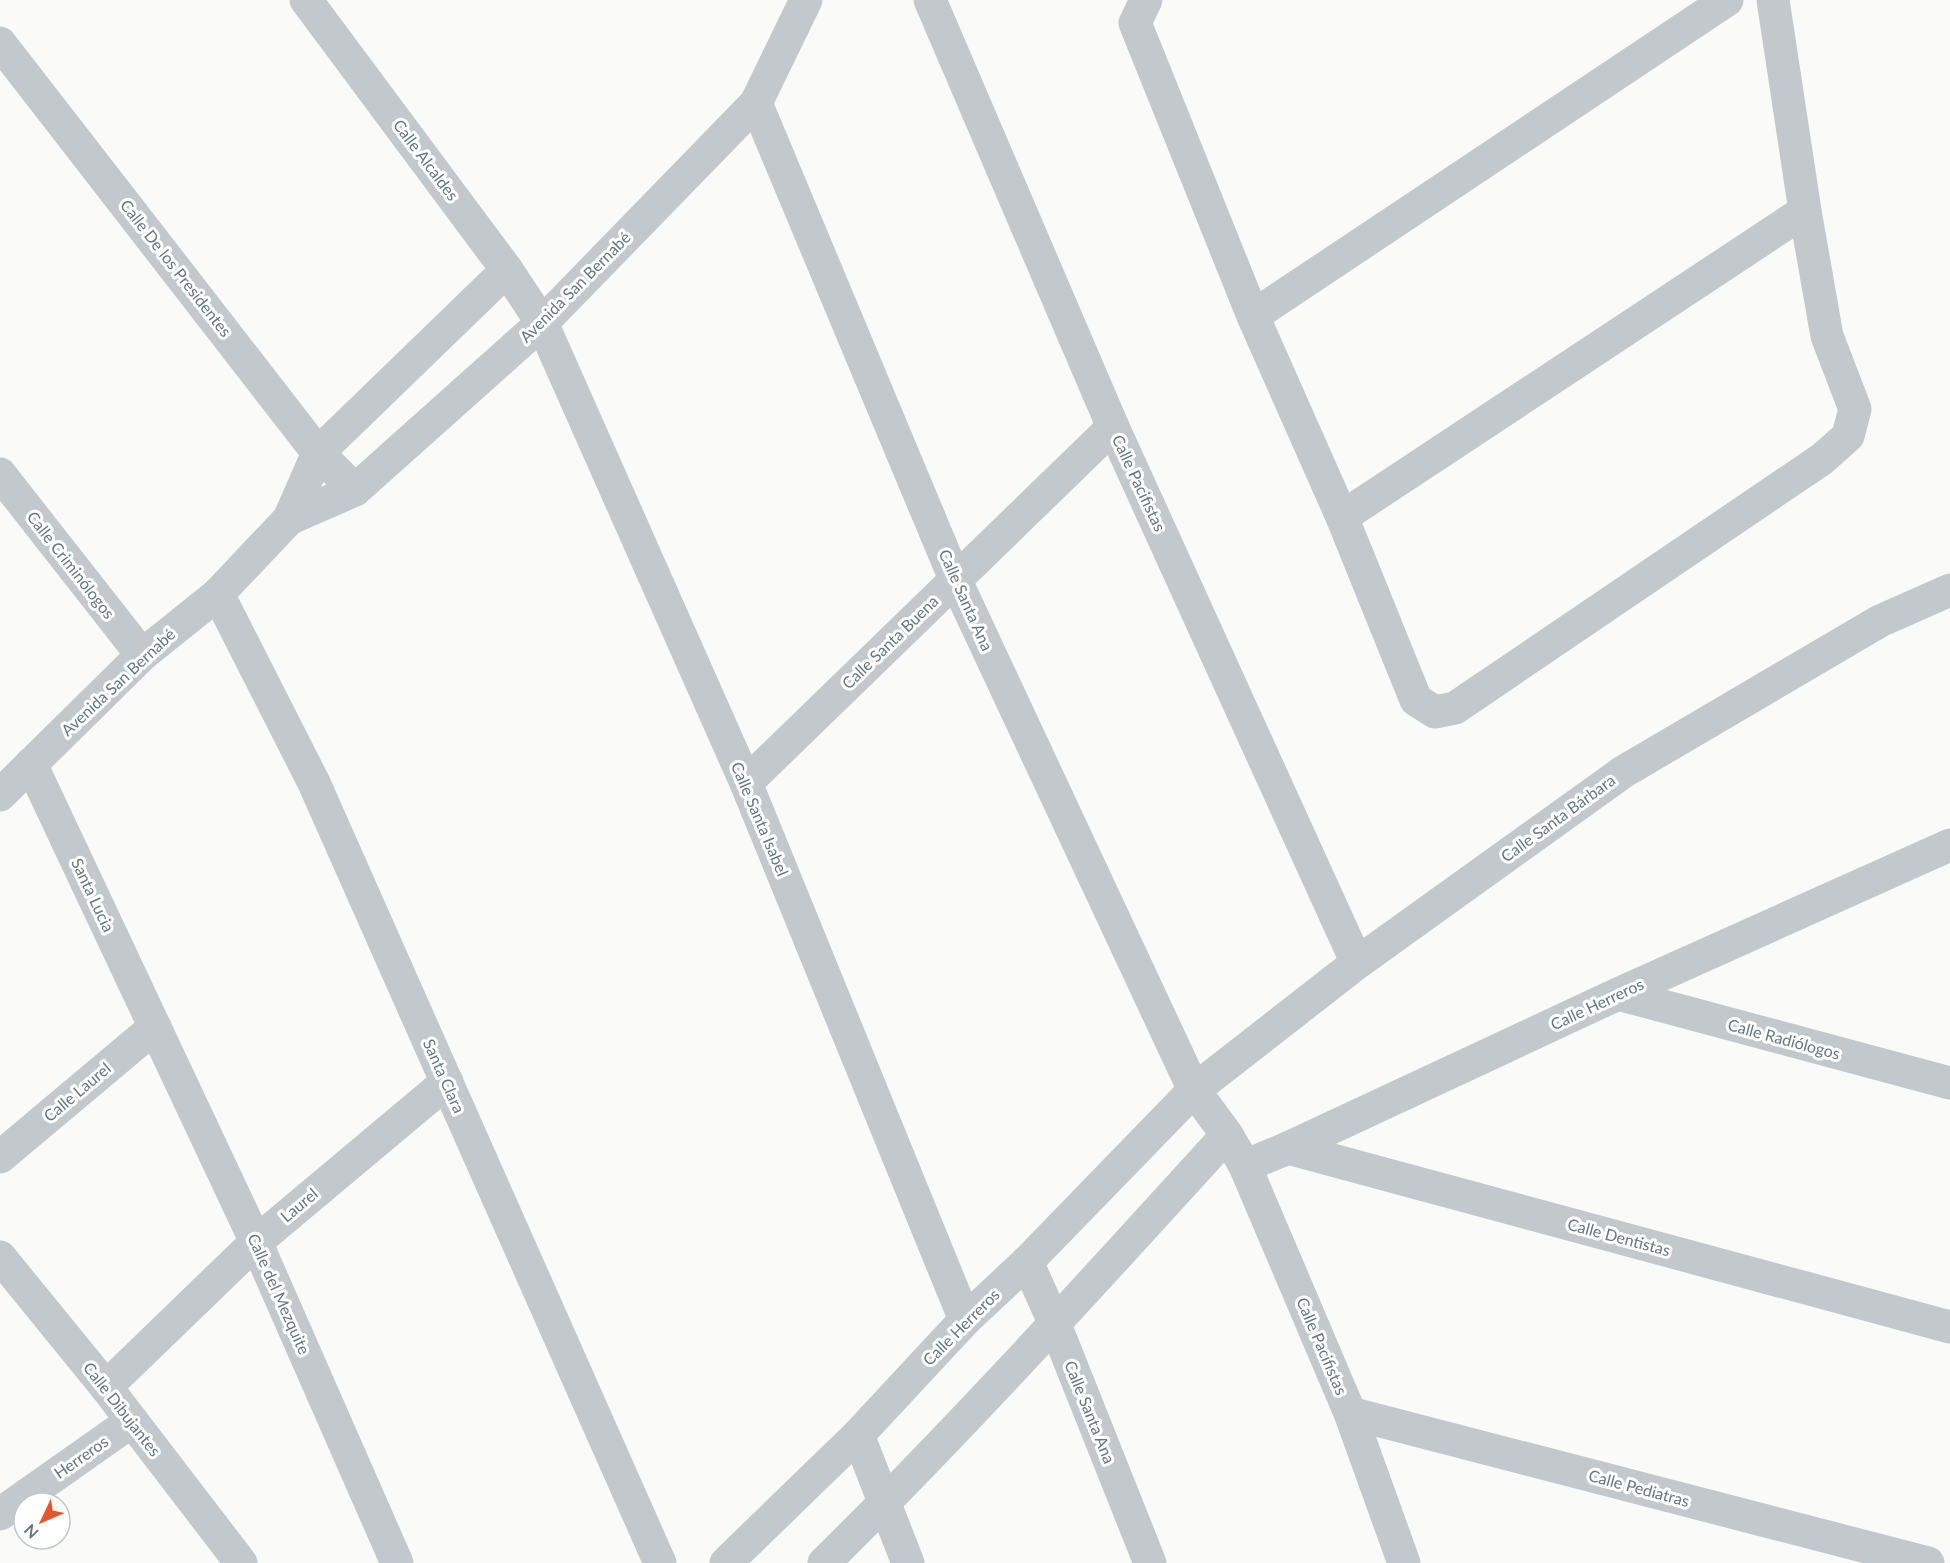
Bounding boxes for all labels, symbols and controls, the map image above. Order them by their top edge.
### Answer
street label: Calle Alcaldes [390,115,463,204]
street label: Calle De los Presidentes [117,195,236,340]
street label: Avenida San Bernabé [515,227,634,346]
street label: Calle Pacifistas [1109,432,1170,534]
street label: Calle Criminólogos [24,507,119,622]
street label: Calle Santa Ana [936,546,997,653]
street label: Calle Santa Buena [838,591,942,692]
street label: Avenida San Bernabé [57,624,179,739]
street label: Calle Santa Isabel [728,759,793,879]
street label: Calle Santa Bárbara [1497,770,1618,865]
street label: Santa Lucia [68,855,119,935]
street label: Calle Herreros [1547,974,1646,1033]
street label: Calle Radiólogos [1726,1014,1842,1063]
street label: Santa Clara [420,1036,469,1116]
street label: Calle Laurel [39,1058,114,1125]
street label: Laurel [276,1184,321,1226]
street label: Calle Dentistas [1566,1214,1673,1259]
street label: Calle del Mezquite [244,1231,315,1357]
street label: Calle Herreros [918,1284,1003,1369]
street label: Calle Pacifistas [1293,1294,1352,1398]
street label: Calle Dibujantes [80,1358,165,1460]
street label: Calle Santa Ana [1061,1358,1120,1466]
street label: Herreros [50,1431,111,1482]
street label: Calle Pediatras [1587,1465,1692,1510]
north arrow [12,1491,72,1551]
text: N [20,1521,42,1543]

